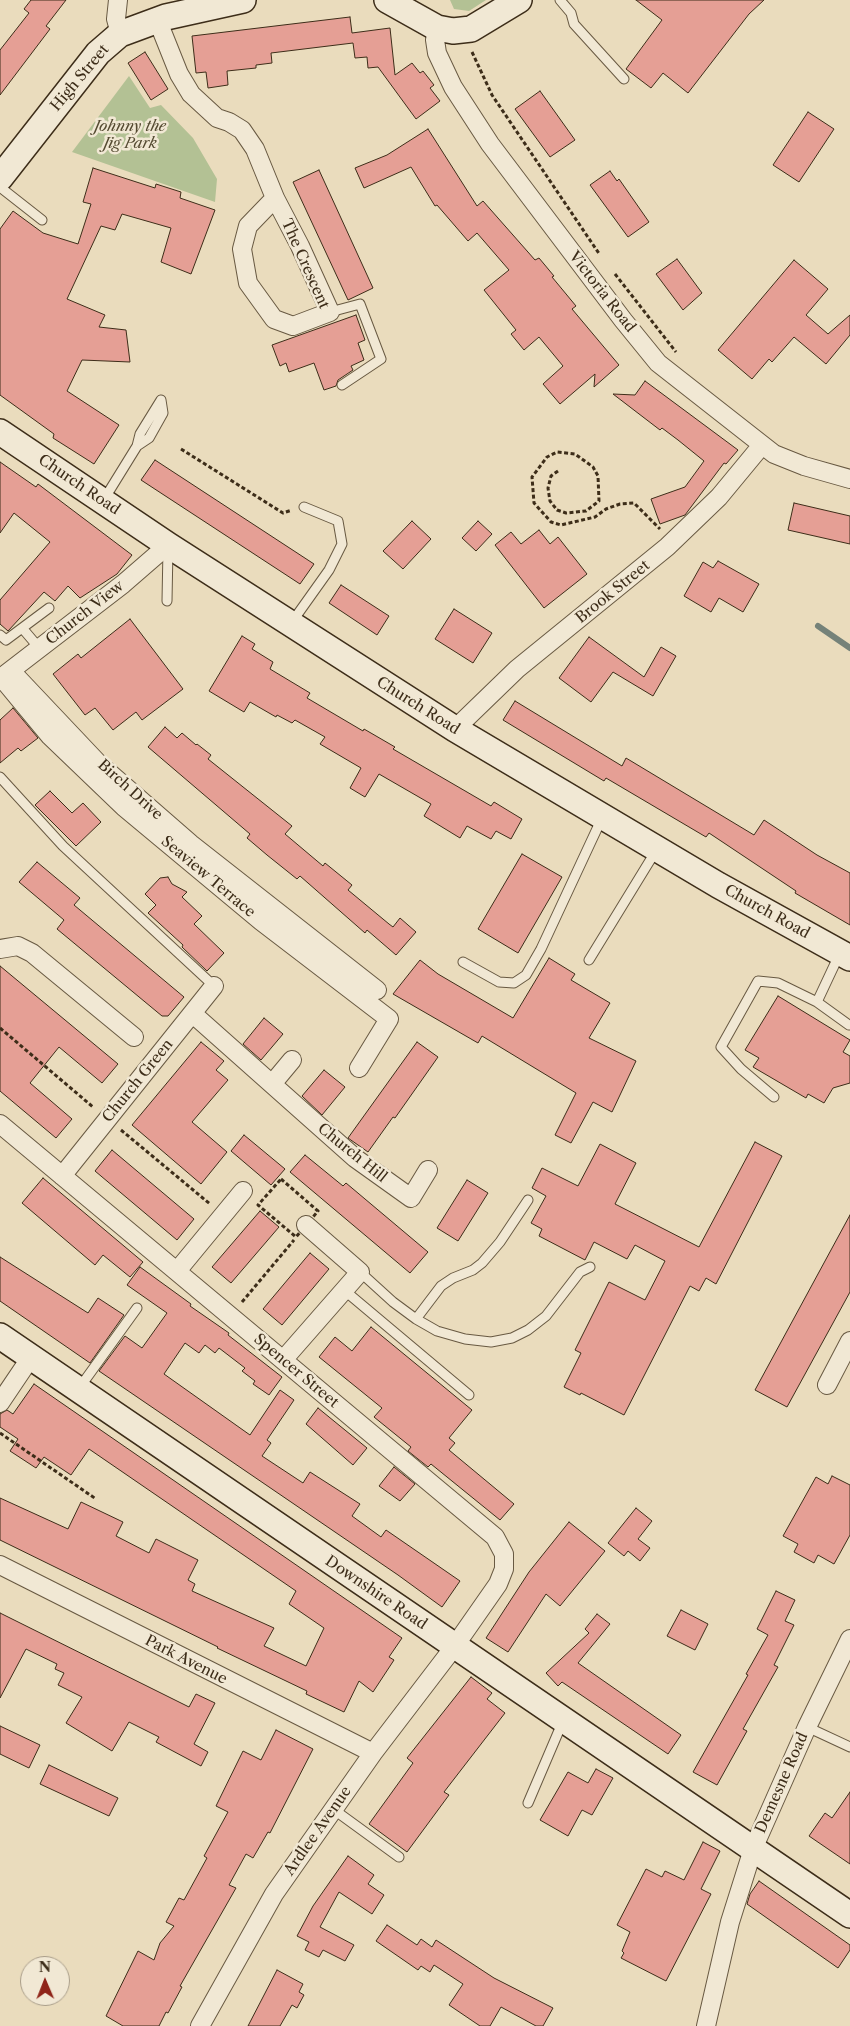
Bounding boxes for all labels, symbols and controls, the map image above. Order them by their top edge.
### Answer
street label: High Street [47,41,113,115]
park label: Johnny the Jig Park [94,118,166,153]
street label: The Crescent [277,216,333,312]
street label: Victoria Road [565,248,639,336]
street label: Church Road [35,451,123,519]
street label: Brook Street [572,557,654,627]
street label: Church View [43,577,127,649]
street label: Church Road [373,673,463,739]
street label: Birch Drive [94,756,166,824]
street label: Seaview Terrace [157,832,259,922]
street label: Church Road [721,881,813,943]
street label: Church Green [99,1036,177,1126]
street label: Church Hill [314,1120,390,1186]
street label: Spencer Street [250,1330,342,1412]
street label: Downshire Road [322,1552,430,1634]
street label: Park Avenue [142,1632,230,1688]
street label: Demesne Road [752,1730,812,1836]
street label: Ardlee Avenue [281,1783,355,1879]
north arrow [20,1956,70,2006]
text: N [39,1958,51,1976]

